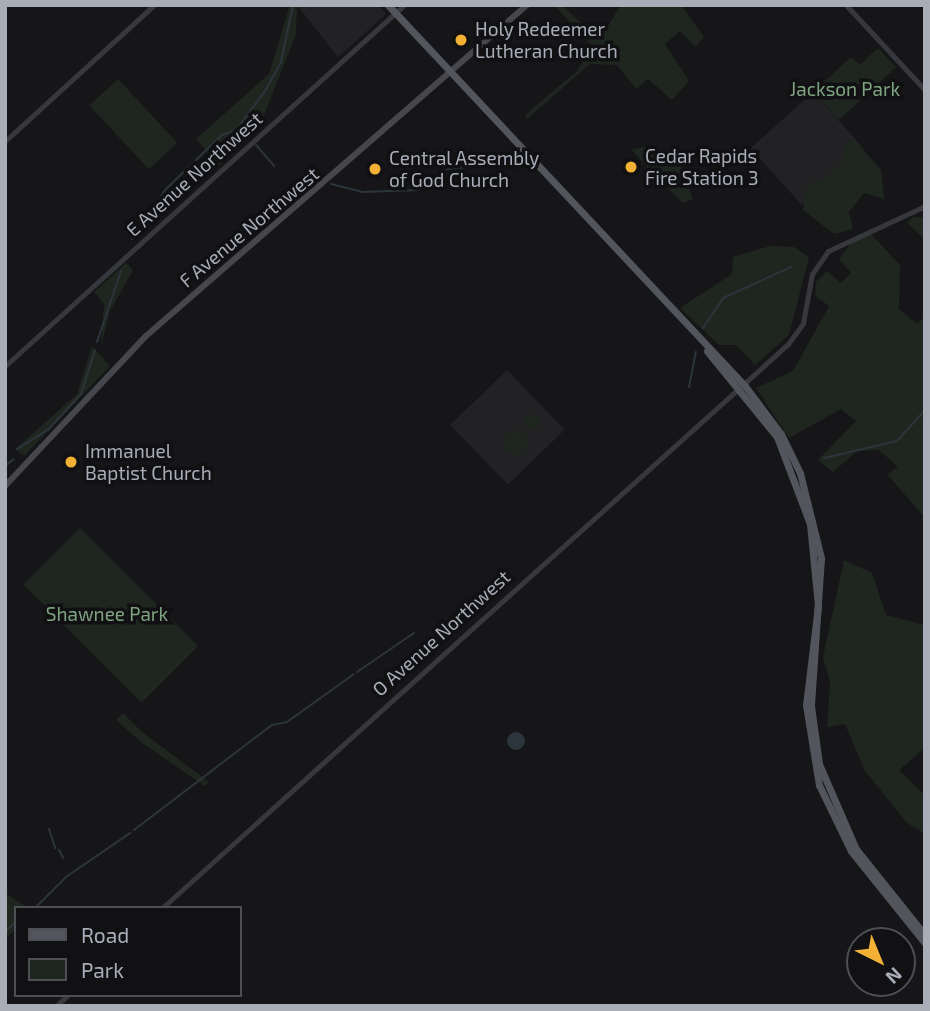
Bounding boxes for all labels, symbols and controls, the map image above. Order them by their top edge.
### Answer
place label: Holy Redeemer Lutheran Church [475,18,618,62]
marker: Holy Redeemer Lutheran Church [453,32,469,48]
park label: Jackson Park [790,78,900,100]
street label: E Avenue Northwest [121,107,267,241]
place label: Cedar Rapids Fire Station 3 [645,145,759,189]
place label: Central Assembly of God Church [389,147,540,191]
marker: Cedar Rapids Fire Station 3 [623,159,639,175]
marker: Central Assembly of God Church [367,161,383,177]
street label: F Avenue Northwest [175,162,323,292]
place label: Immanuel Baptist Church [85,440,212,484]
marker: Immanuel Baptist Church [63,454,79,470]
street label: O Avenue Northwest [367,565,515,701]
park label: Shawnee Park [46,603,168,625]
legend [14,906,242,997]
text: Road [81,922,129,947]
north arrow [846,927,916,997]
text: Park [81,957,124,982]
text: N [881,963,907,989]

